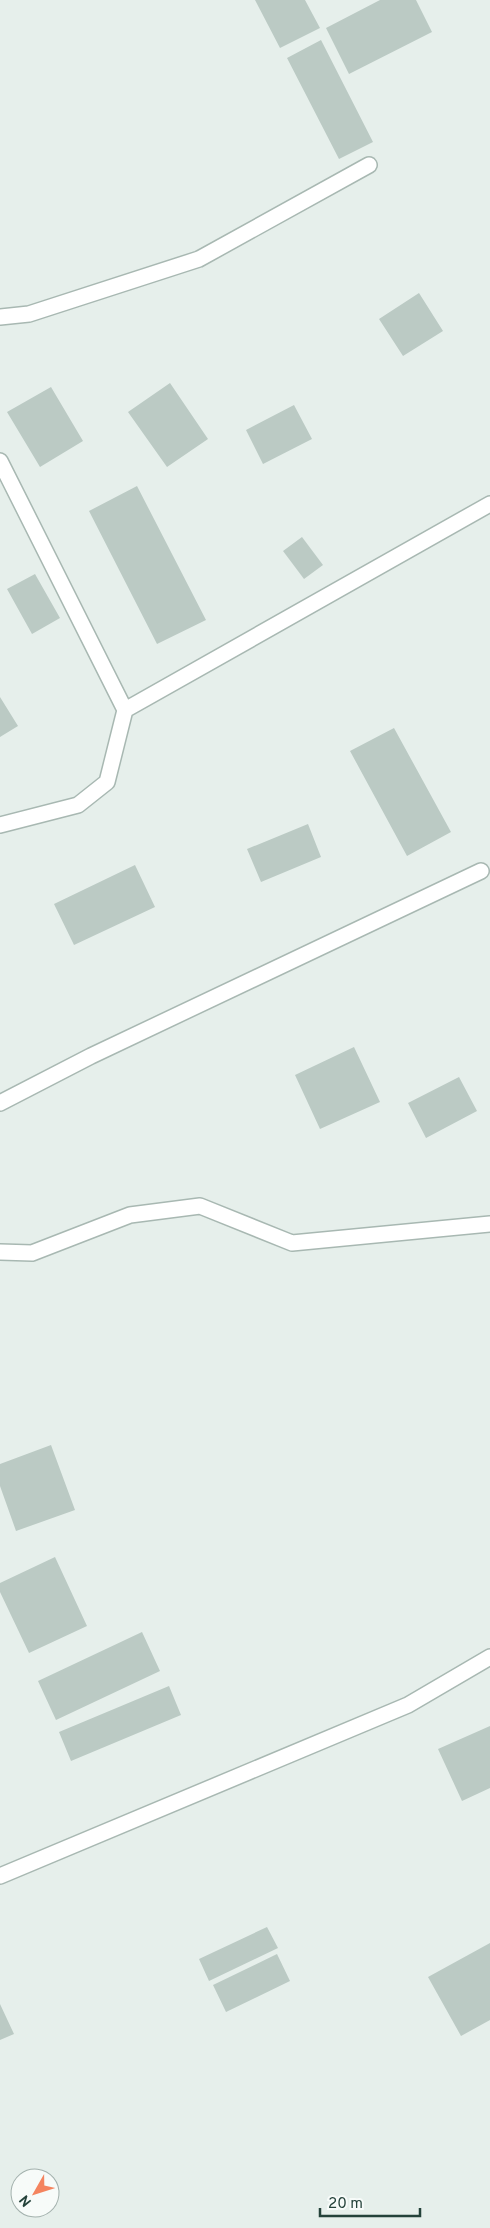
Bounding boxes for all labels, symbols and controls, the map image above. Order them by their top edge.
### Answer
north arrow [10,2168,60,2218]
scale bar [320,2186,420,2218]
text: N [16,2191,36,2209]
text: 20 m [328,2195,363,2214]

